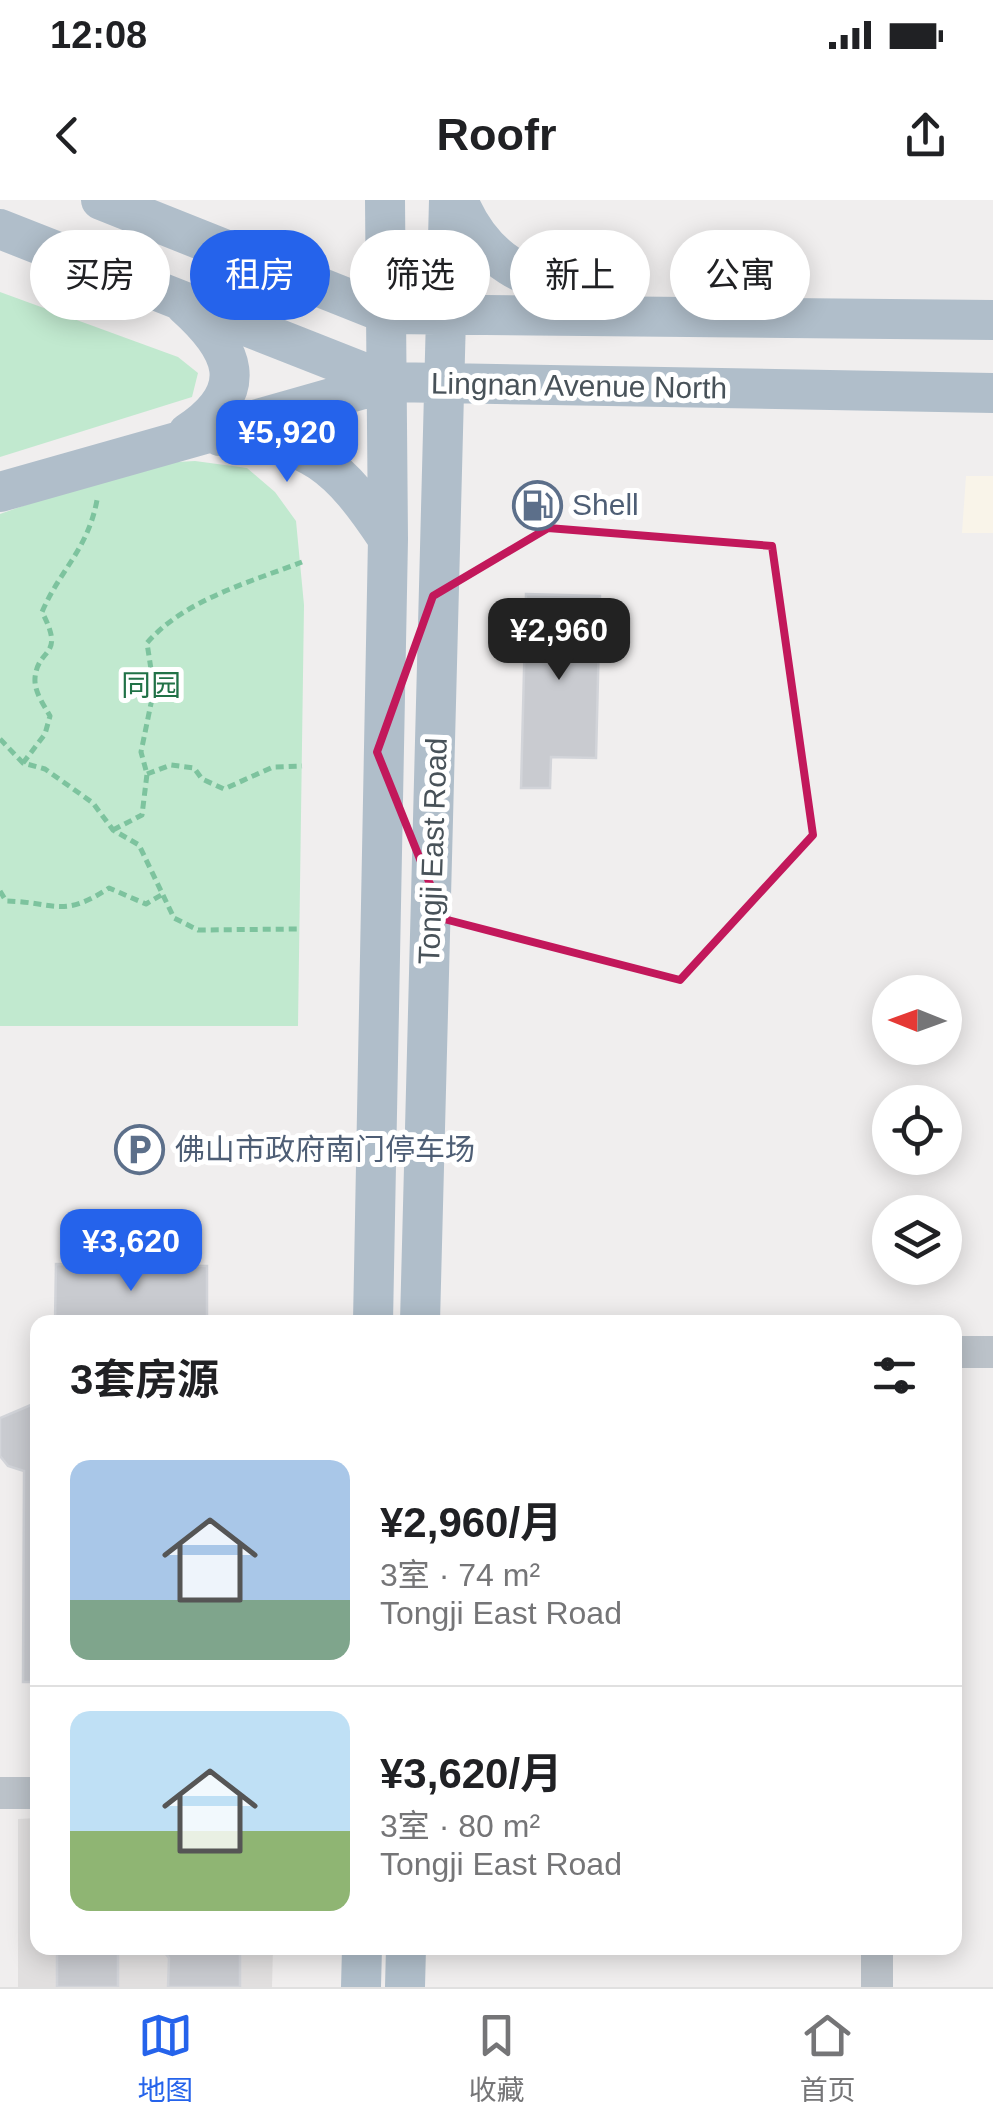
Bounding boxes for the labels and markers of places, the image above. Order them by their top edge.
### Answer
pin: ¥5,920 [206,400,368,485]
fuel station icon: Shell [511,479,563,531]
place label: Shell [572,488,639,521]
pin: ¥2,960 [478,598,640,683]
parking icon: 佛山市政府南门停车场 [114,1124,166,1176]
place label: 佛山市政府南门停车场 [175,1133,475,1166]
pin: ¥3,620 [50,1209,212,1294]

